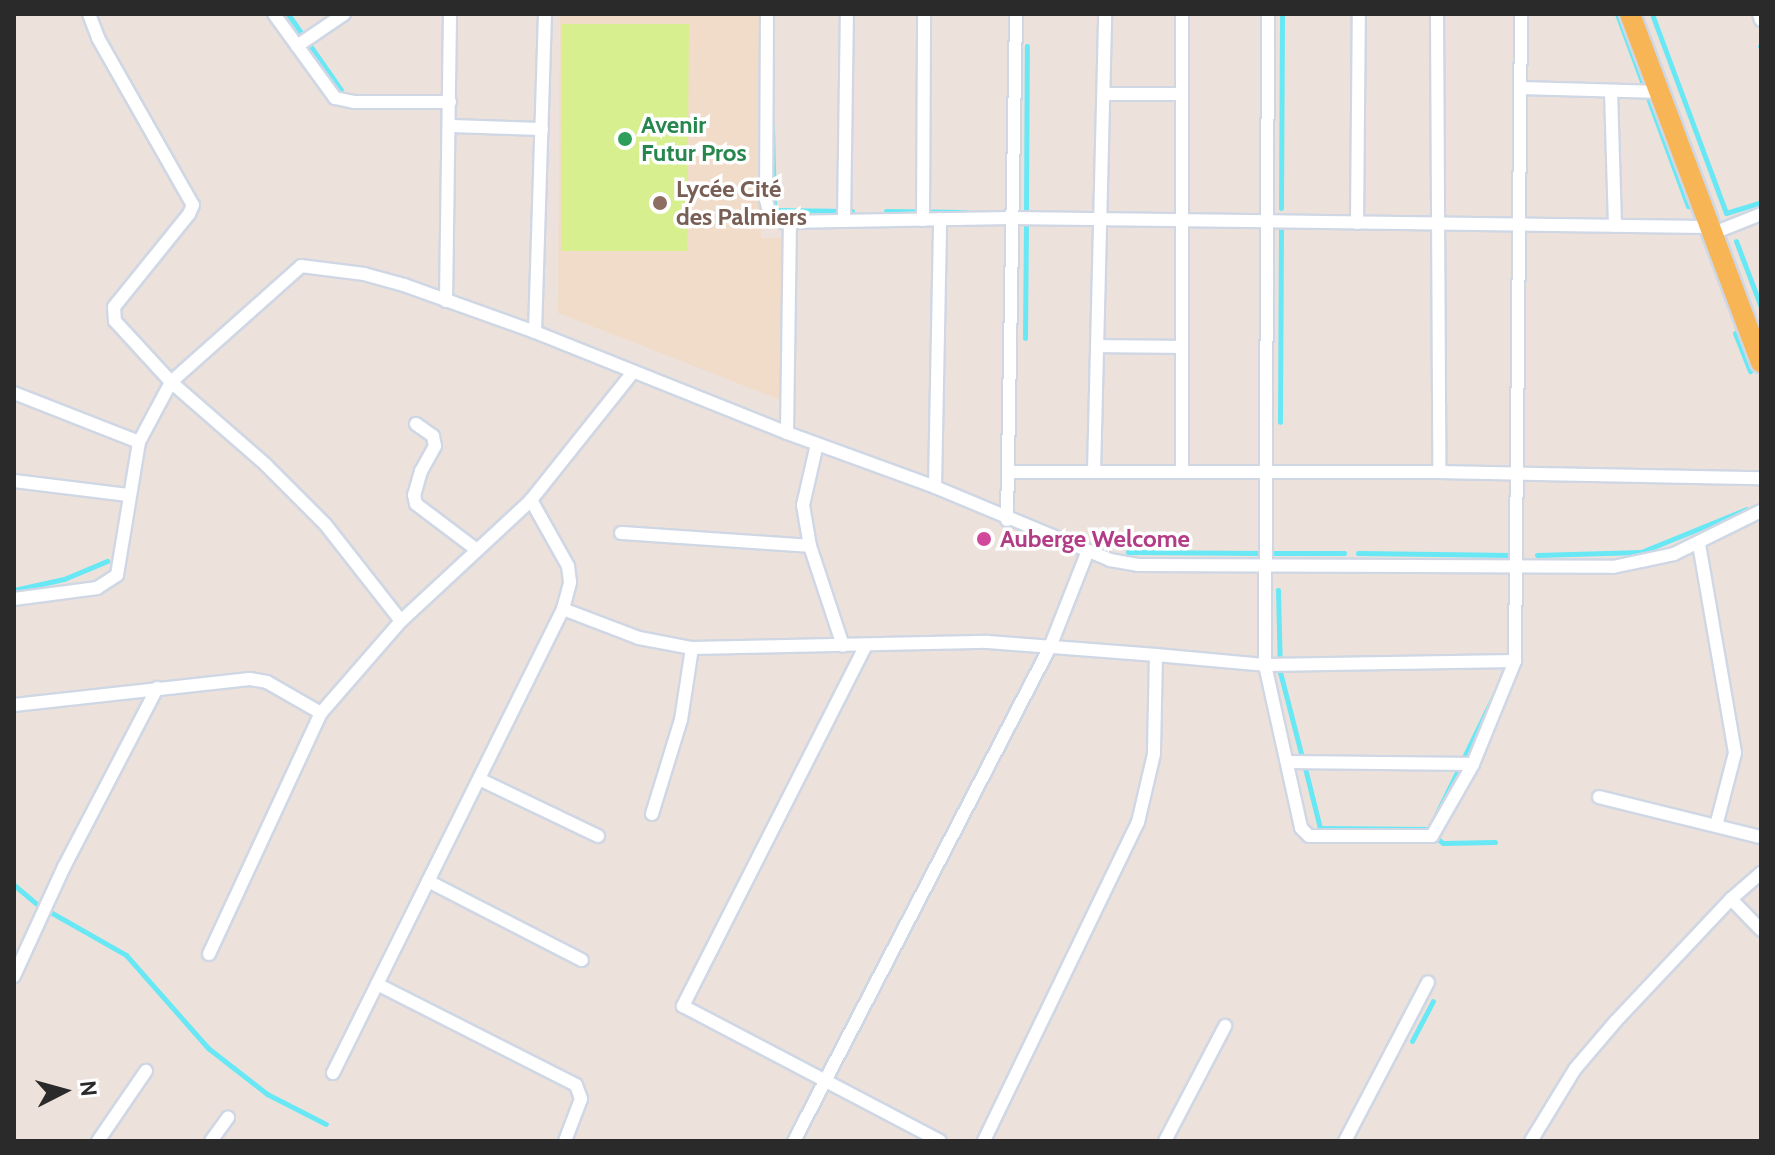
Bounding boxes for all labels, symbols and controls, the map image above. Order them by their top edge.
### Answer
place label: Avenir Futur Pros [641,111,747,167]
marker: Avenir Futur Pros [616,130,634,148]
place label: Lycée Cité des Palmiers [676,175,807,231]
marker: Lycée Cité des Palmiers [651,194,669,212]
place label: Auberge Welcome [1000,525,1190,553]
marker: Auberge Welcome [975,530,993,548]
north arrow [24,1051,104,1131]
text: N [74,1079,103,1098]

